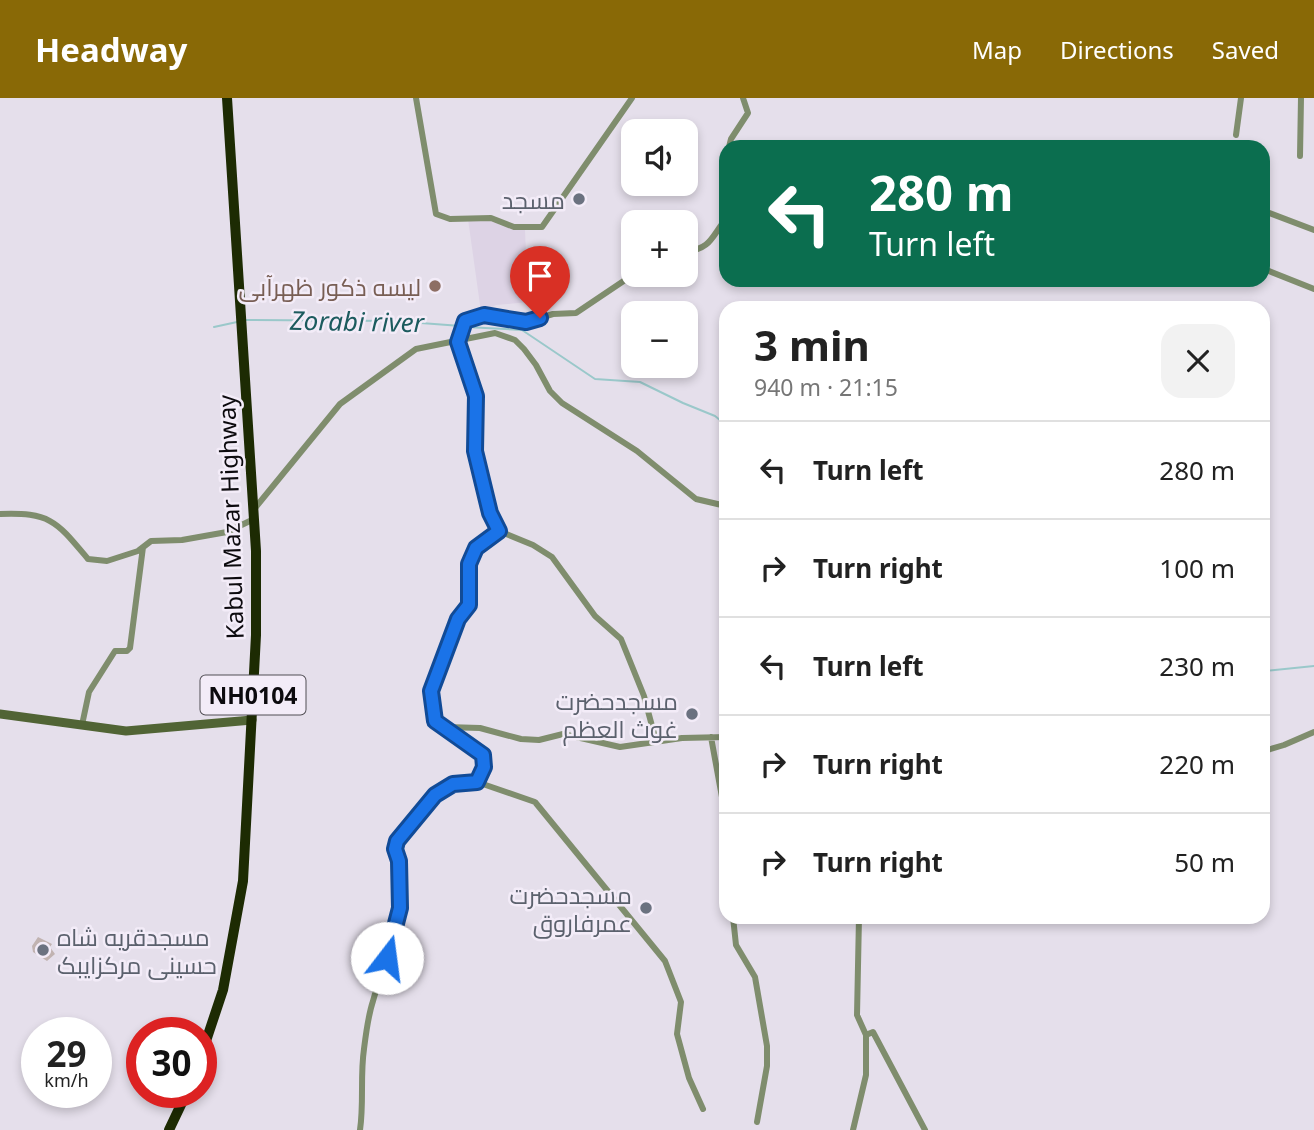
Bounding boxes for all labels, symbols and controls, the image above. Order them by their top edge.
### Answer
text: Headway [35,27,187,72]
text: Map [972,33,1022,66]
text: Directions [1060,33,1174,66]
text: Saved [1212,33,1279,66]
map controls [621,119,698,378]
button: sound [621,119,698,196]
text: 280 m [869,159,1014,225]
icon: left [754,168,845,259]
place label: مسجد [502,183,565,216]
marker: مسجد [571,191,587,207]
button: + [621,210,698,287]
text: Turn left [869,222,995,265]
pin [510,246,570,318]
icon: arrive [521,257,559,295]
place label: لیسه ذکور ظهرآبی [239,270,421,303]
marker: لیسه ذکور ظهرآبی [427,278,443,294]
button: − [621,301,698,378]
water label: Zorabi river [289,302,426,340]
text: 3 min [754,316,870,373]
button: close [1161,324,1235,398]
text: 940 m · 21:15 [754,371,898,403]
street label: Kabul Mazar Highway [209,393,251,640]
icon: left [754,451,792,489]
text: Turn left [813,452,924,488]
text: 280 m [1159,452,1235,488]
icon: right [754,549,792,587]
text: Turn right [813,550,943,586]
text: 100 m [1159,550,1235,586]
icon: left [754,647,792,685]
text: Turn left [813,648,924,684]
text: 230 m [1159,648,1235,684]
road number: NH0104 [201,676,306,715]
place label: مسجدحضرت غوث العظم [556,684,678,746]
marker: مسجدحضرت غوث العظم [684,706,700,722]
icon: right [754,745,792,783]
text: Turn right [813,746,943,782]
text: 220 m [1159,746,1235,782]
icon: right [754,843,792,881]
text: Turn right [813,844,943,880]
text: 50 m [1174,844,1235,880]
place label: مسجدحضرت عمرفاروق [510,878,632,939]
marker: مسجدحضرت عمرفاروق [638,900,654,916]
place label: مسجدقریه شاه حسینی مرکزایبک [57,920,217,981]
position arrow [350,921,424,995]
marker: مسجدقریه شاه حسینی مرکزایبک [35,942,51,958]
speed limit sign: 30 [126,1017,217,1108]
text: 29 [46,1030,87,1077]
text: km/h [44,1068,89,1092]

